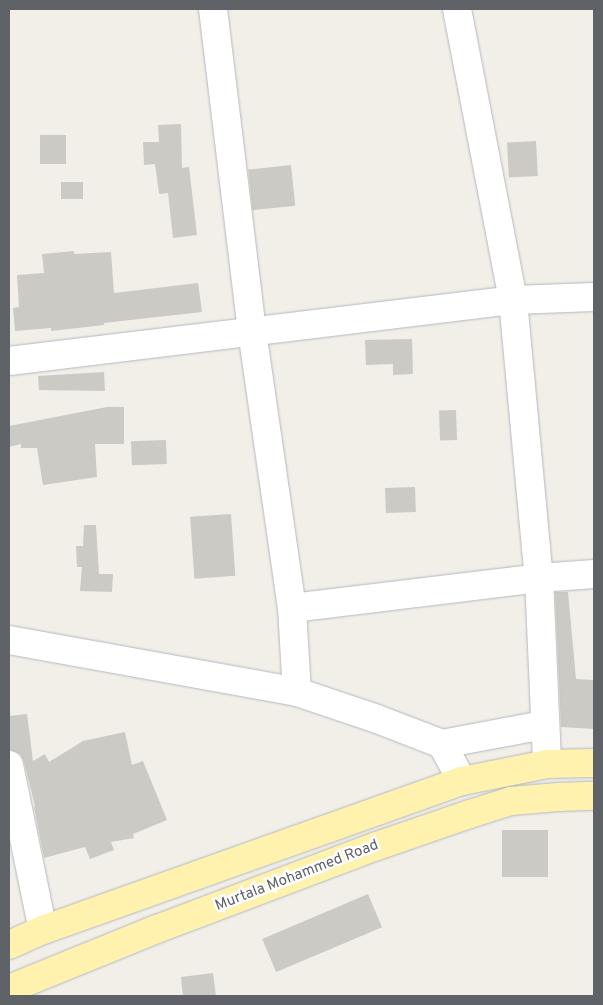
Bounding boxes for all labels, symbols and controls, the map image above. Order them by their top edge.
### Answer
street label: Murtala Mohammed Road [213,837,381,915]

